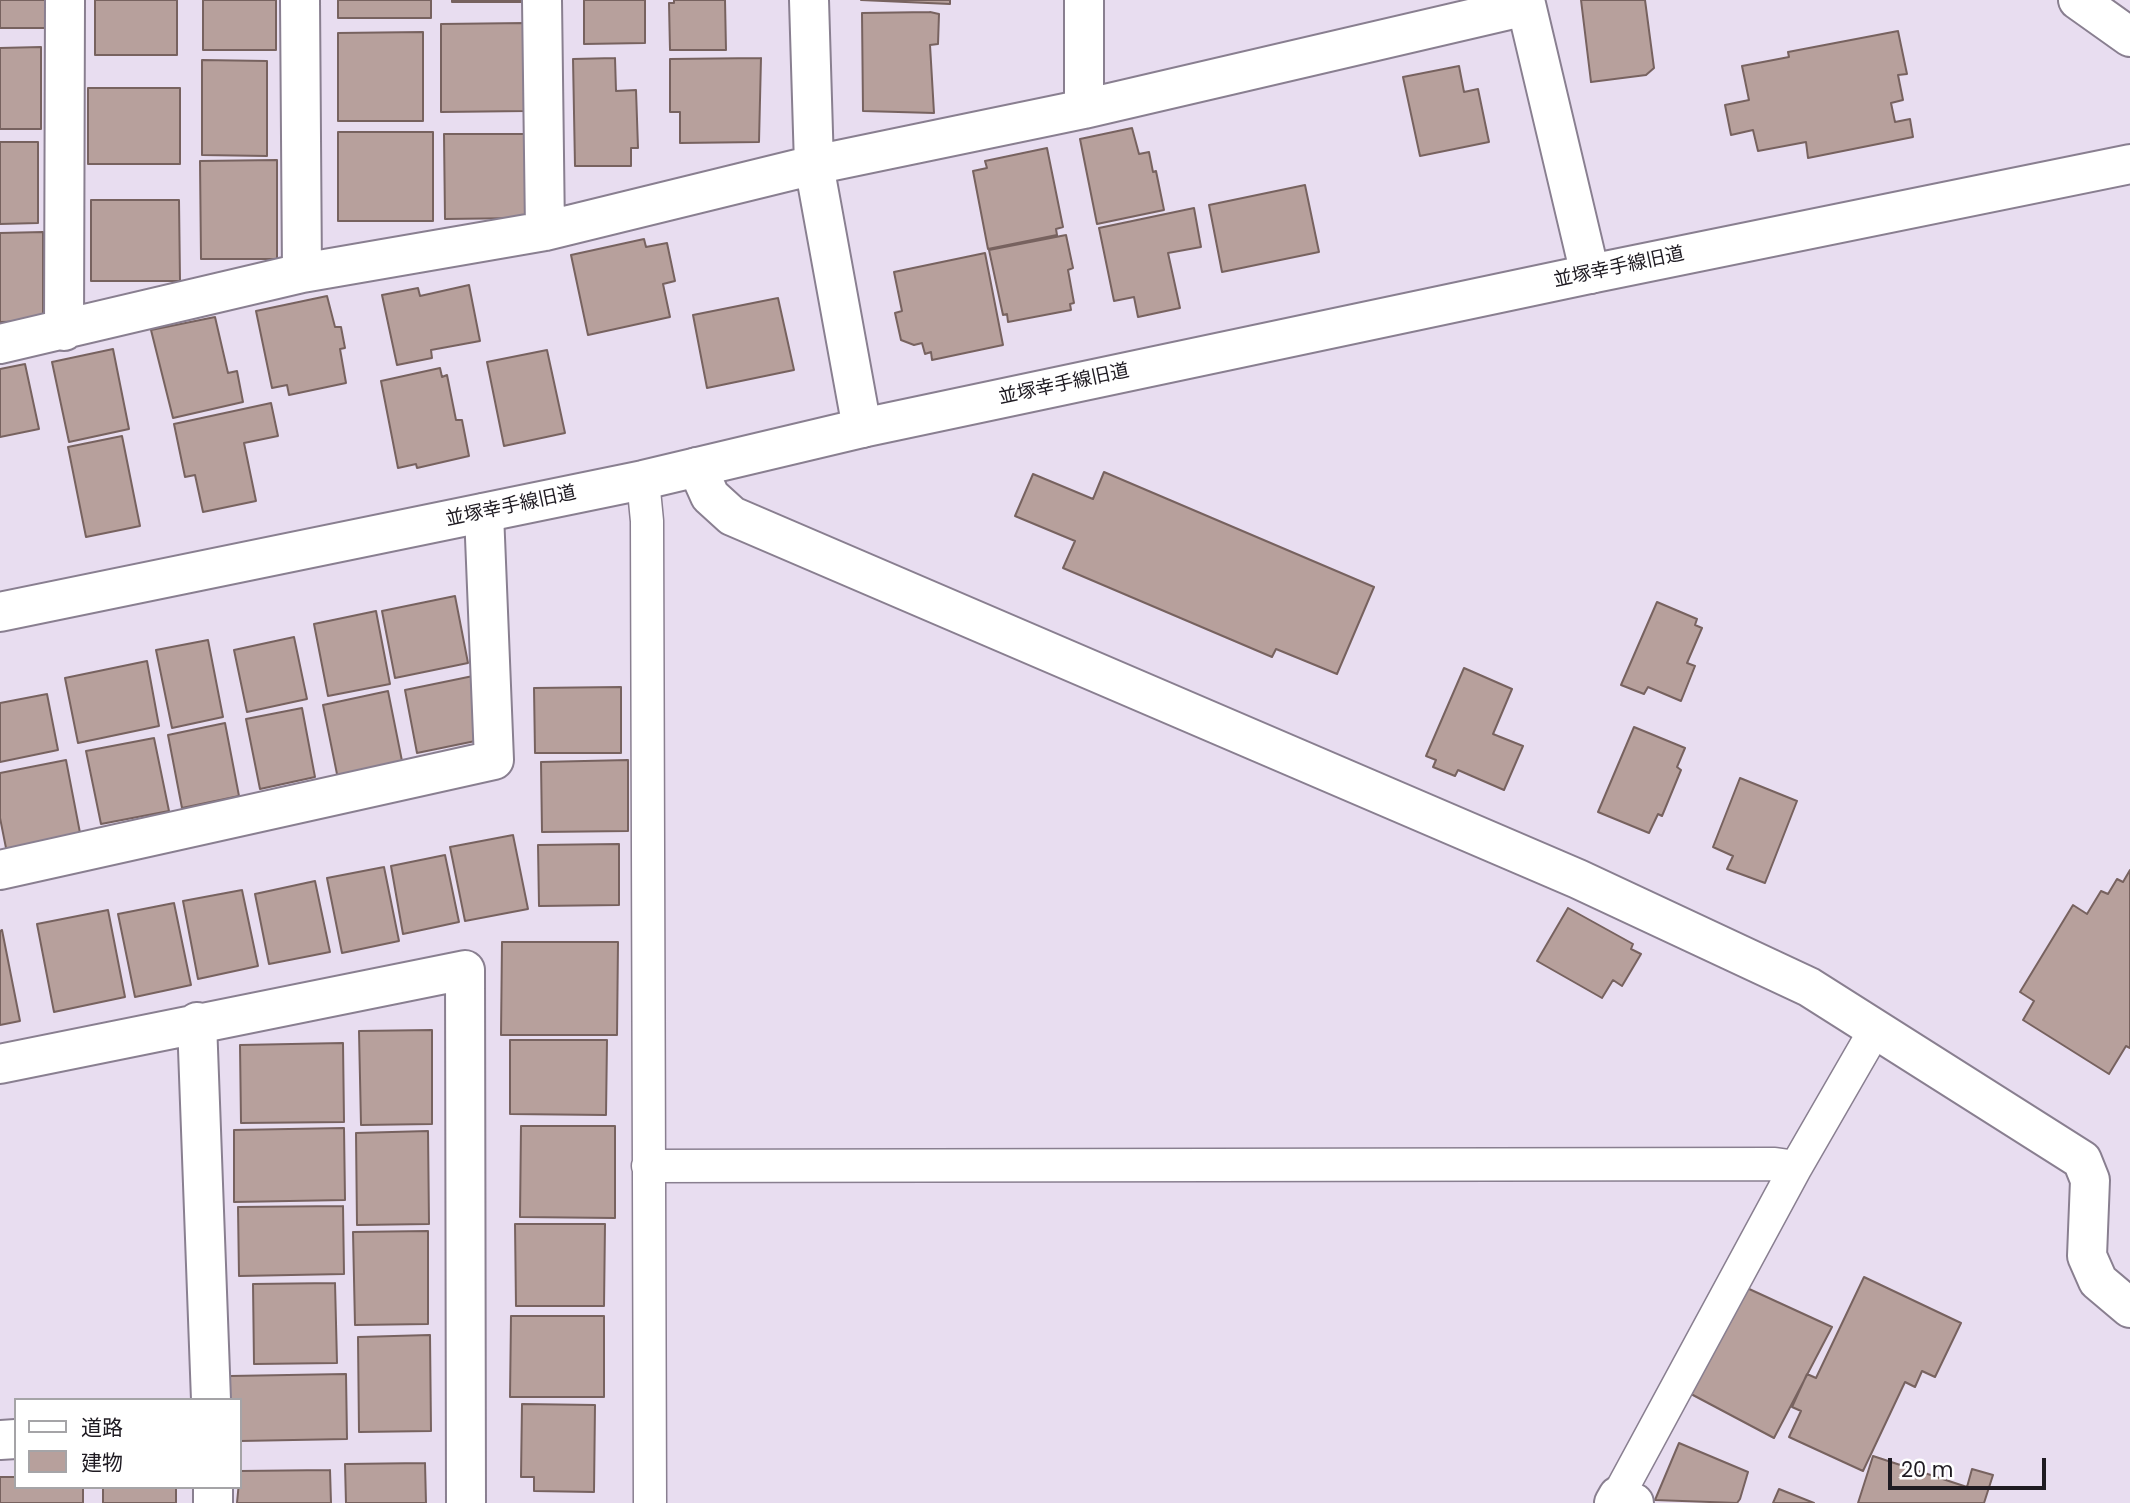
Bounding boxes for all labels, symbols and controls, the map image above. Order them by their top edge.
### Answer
street label: 並塚幸手線旧道 [1552,243,1686,293]
street label: 並塚幸手線旧道 [997,360,1131,410]
street label: 並塚幸手線旧道 [444,482,578,532]
legend [14,1398,242,1489]
text: 道路 [81,1413,123,1442]
scale bar [1892,1444,2050,1488]
text: 建物 [81,1448,123,1477]
text: 20 m [1901,1455,1954,1484]

